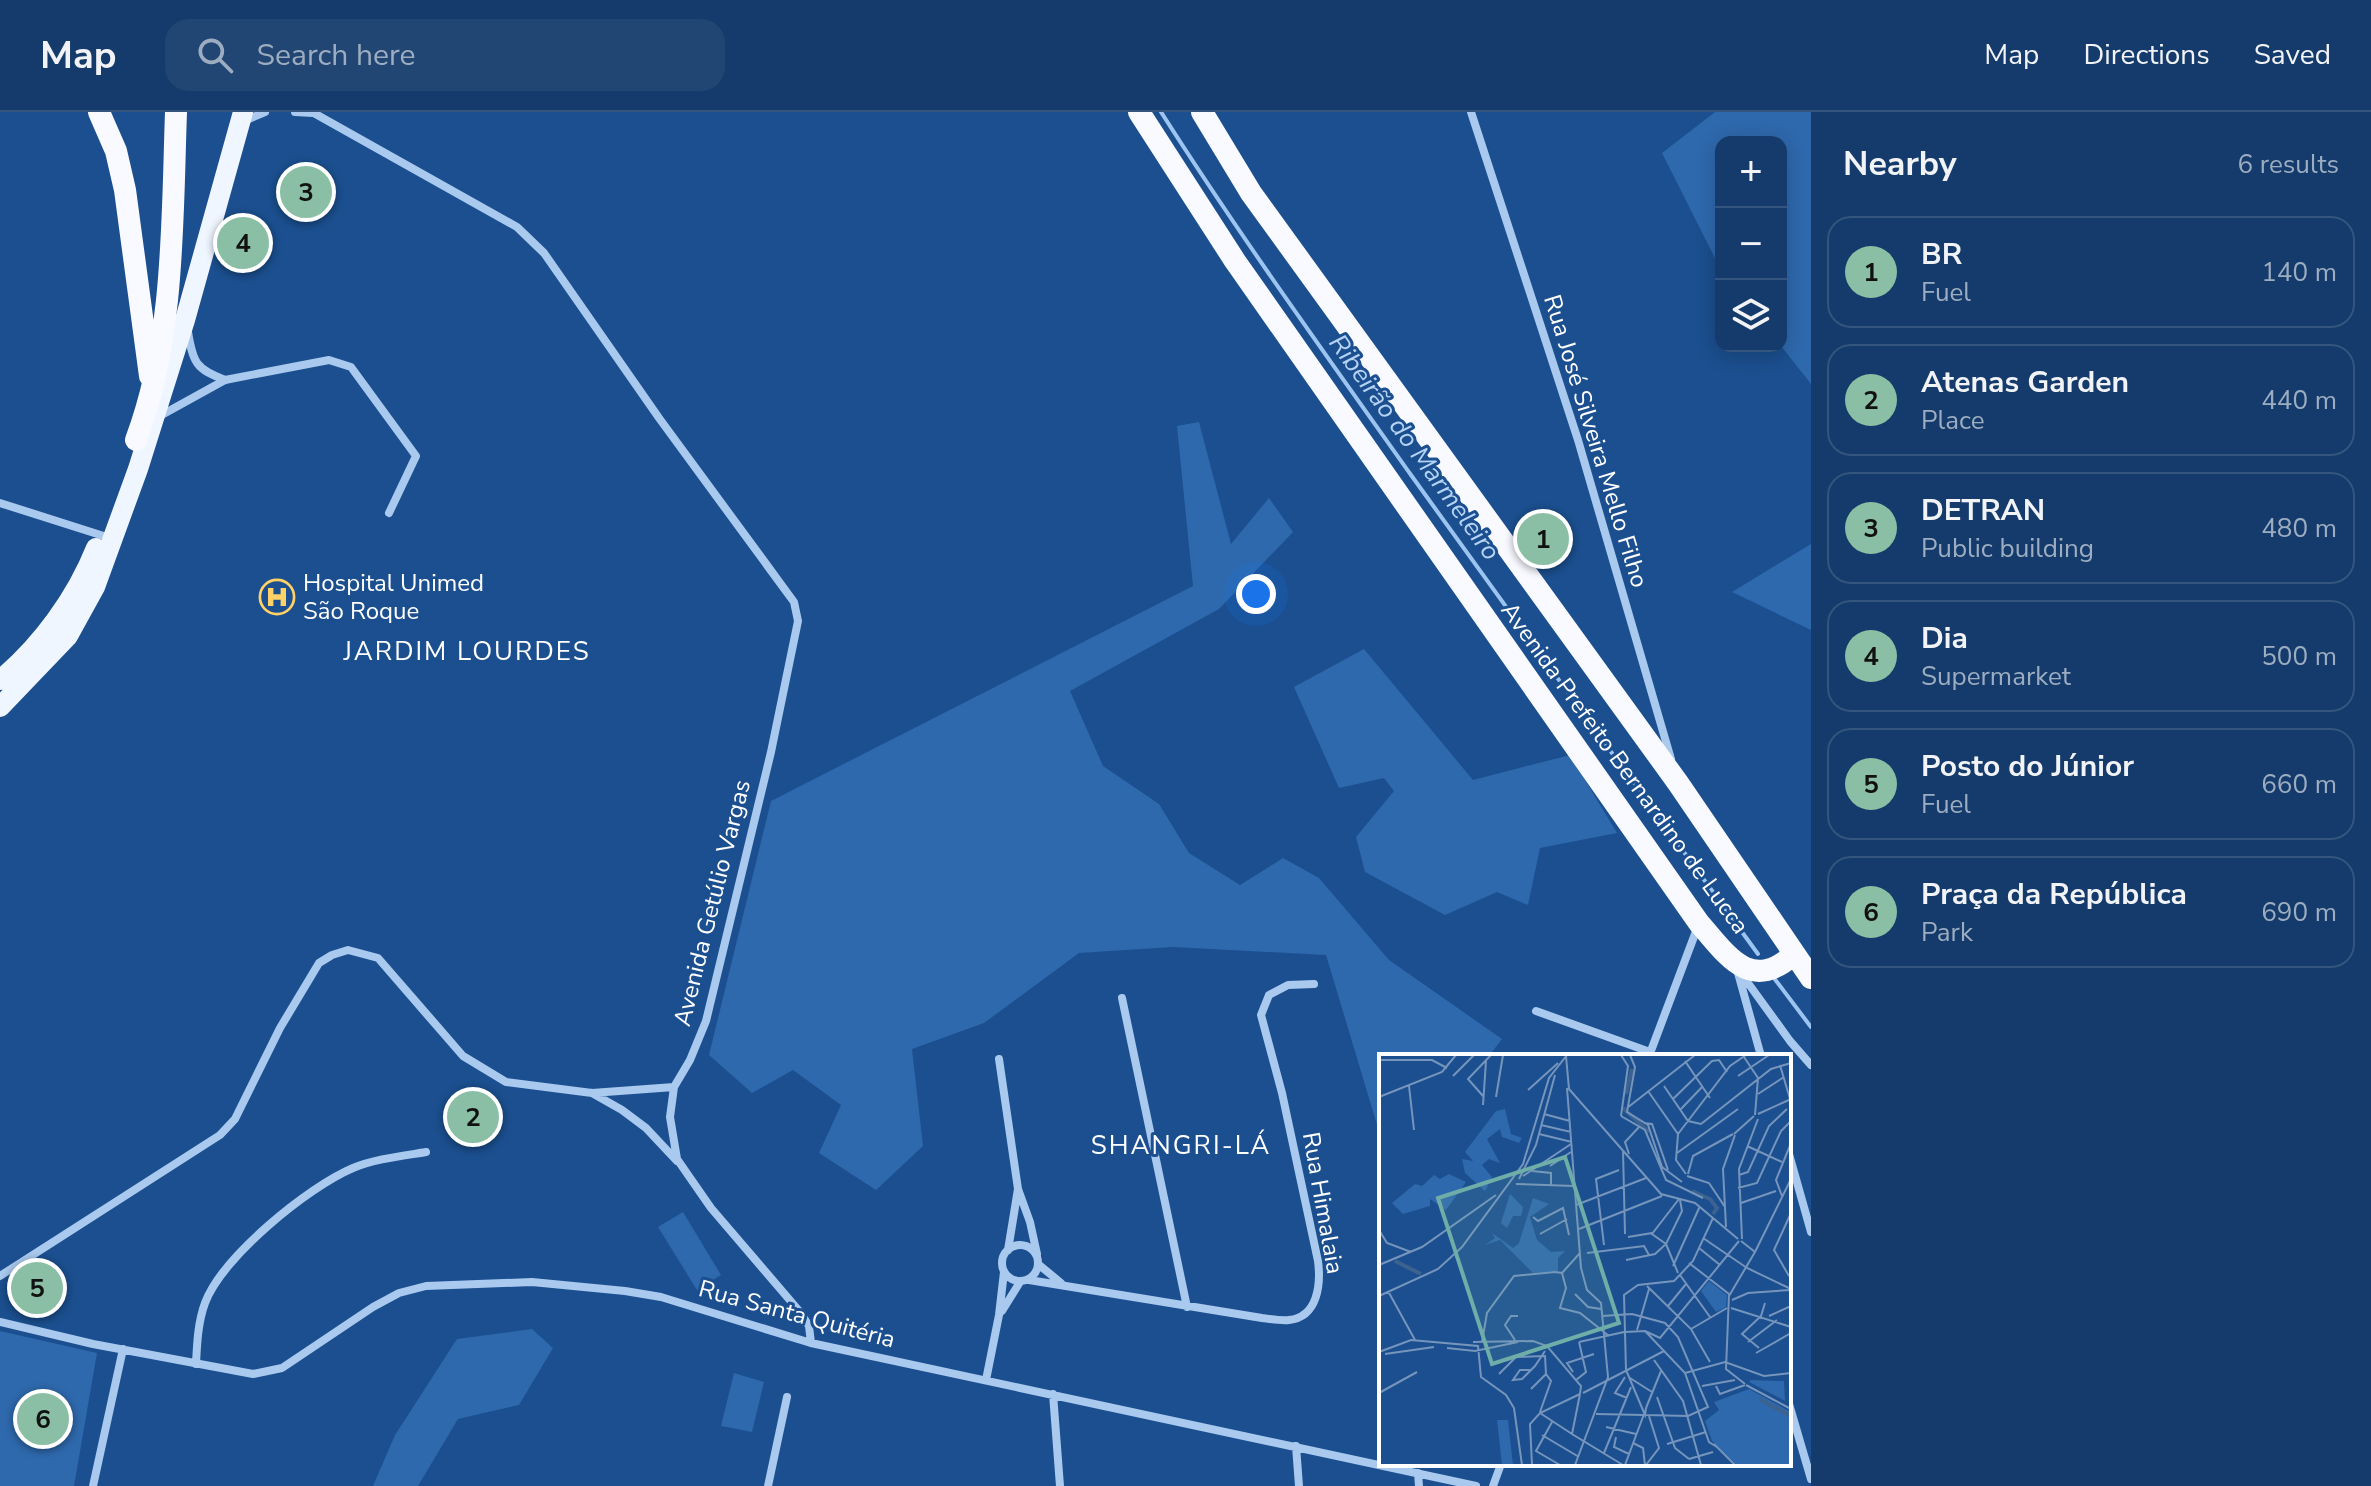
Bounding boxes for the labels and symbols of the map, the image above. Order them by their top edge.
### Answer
pin: 3 [280,162,332,222]
pin: 4 [217,213,269,273]
street label: Rua José Silveira Mello Filho [1536,291,1656,591]
water label: Ribeirão do Marmeleiro [1321,327,1508,567]
pin: 1 [1517,509,1569,569]
place label: Hospital Unimed São Roque [303,567,484,627]
your location [1236,574,1276,614]
hospital icon: Hospital Unimed São Roque [258,578,296,616]
street label: Avenida Prefeito Bernardino de Lucca [1494,596,1756,940]
district label: JARDIM LOURDES [342,634,591,669]
street label: Avenida Getúlio Vargas [666,776,758,1030]
inset map [1379,1054,1791,1466]
pin: 2 [447,1087,499,1147]
district label: SHANGRI-LÁ [1091,1128,1271,1163]
street label: Rua Himalaia [1295,1130,1351,1276]
pin: 5 [11,1258,63,1318]
street label: Rua Santa Quitéria [695,1272,899,1356]
pin: 6 [17,1389,69,1449]

